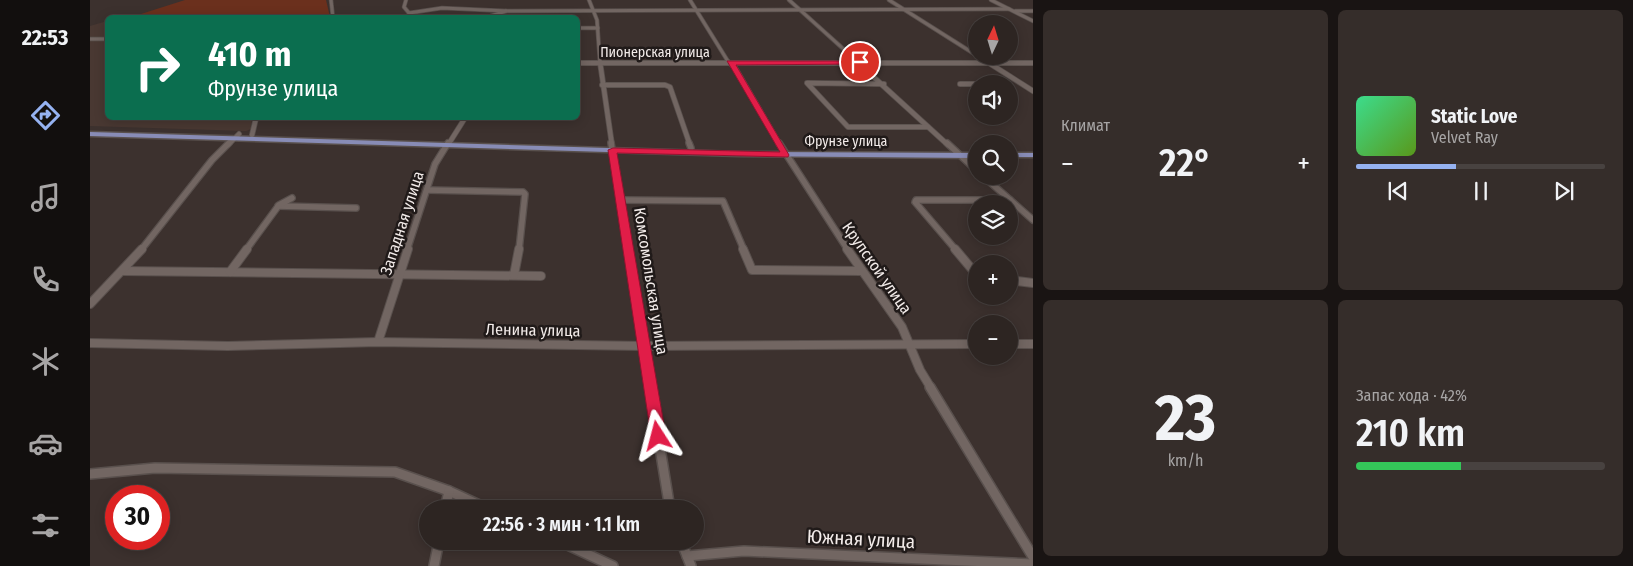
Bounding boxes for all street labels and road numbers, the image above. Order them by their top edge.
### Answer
street label: Пионерская улица [600,44,710,61]
street label: Фрунзе улица [805,133,888,150]
street label: Западная улица [376,169,428,277]
street label: Комсомольская улица [630,206,672,356]
street label: Крупской улица [838,218,916,318]
street label: Ленина улица [486,320,581,340]
street label: Южная улица [806,525,916,553]

